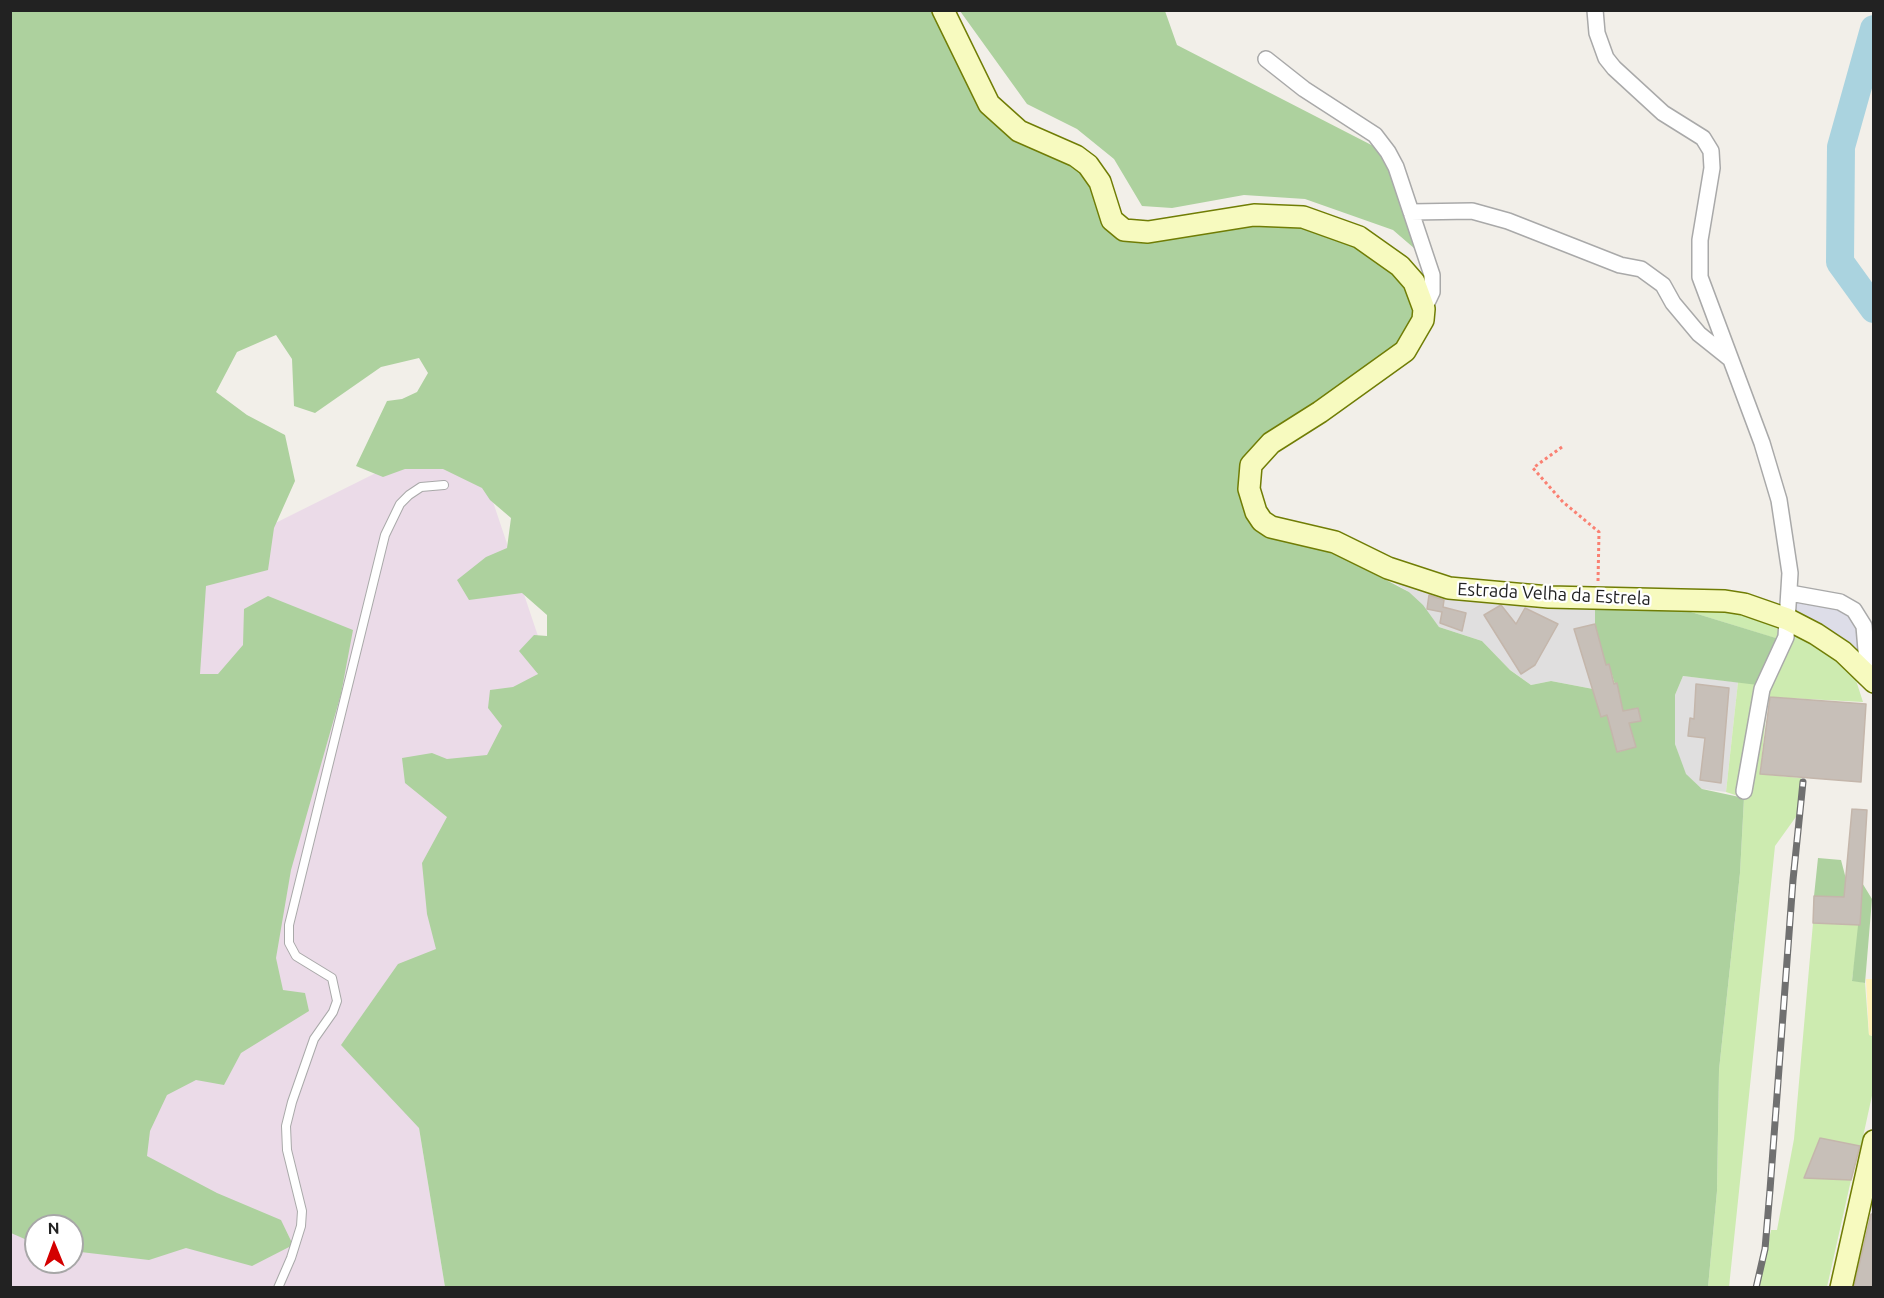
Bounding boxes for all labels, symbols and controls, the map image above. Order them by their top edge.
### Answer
street label: Estrada Velha da Estrela [1457,578,1651,610]
north arrow [24,1214,84,1274]
text: N [48,1219,60,1237]

